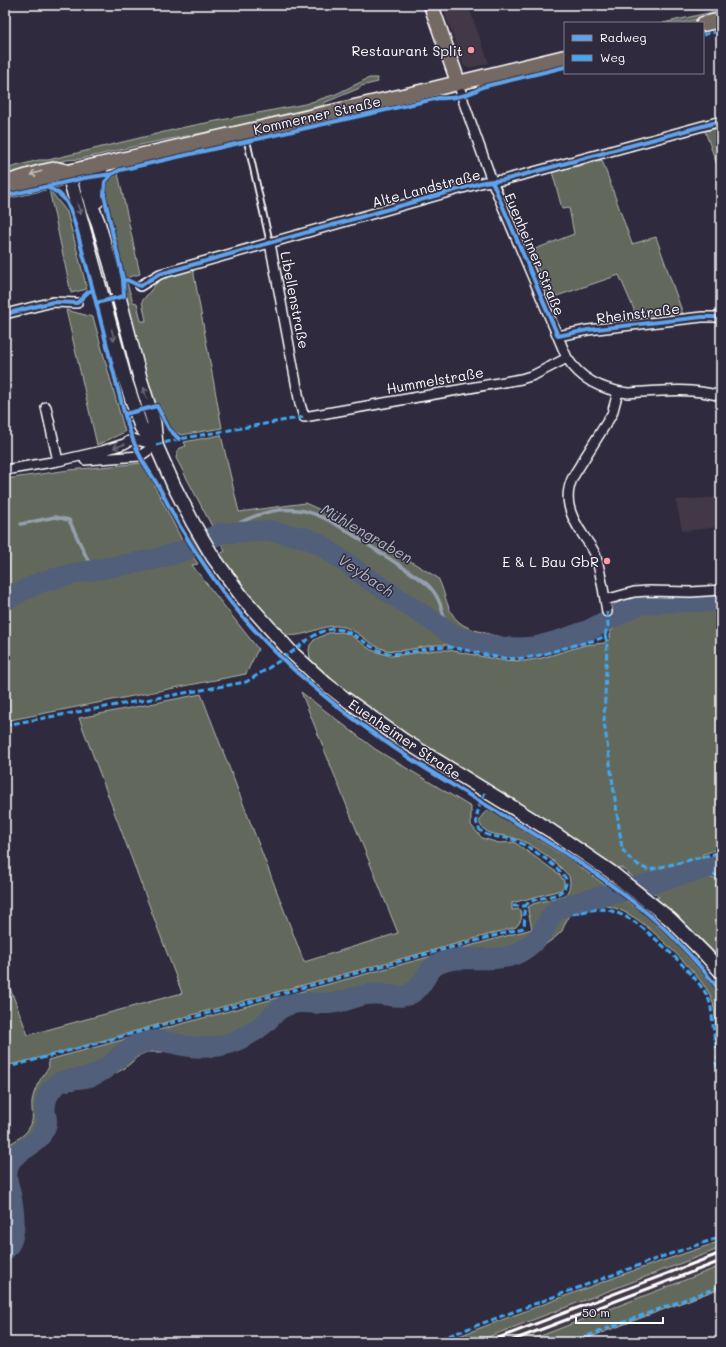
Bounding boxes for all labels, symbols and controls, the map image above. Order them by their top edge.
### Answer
legend [564,22,704,74]
text: Radweg [600,29,647,45]
place label: Restaurant Split [351,41,463,60]
marker: Restaurant Split [466,45,476,55]
text: Weg [600,49,625,65]
street label: Kommerner Straße [251,91,383,139]
street label: Alte Landstraße [370,164,482,212]
one-way arrow [30,170,43,177]
street label: Euenheimer Straße [501,190,569,318]
one-way arrow [76,203,83,216]
street label: Libellenstraße [276,250,314,350]
street label: Rheinstraße [595,298,681,328]
one-way arrow [110,328,118,341]
street label: Hummelstraße [385,362,485,398]
one-way arrow [141,387,148,400]
one-way arrow [113,442,125,450]
water label: Mühlengraben [318,499,416,567]
water label: Veybach [334,549,398,601]
place label: E & L Bau GbR [502,552,599,571]
marker: E & L Bau GbR [602,556,612,566]
street label: Euenheimer Straße [345,694,465,784]
scale bar [576,1299,663,1325]
text: 50 m [582,1304,610,1320]

